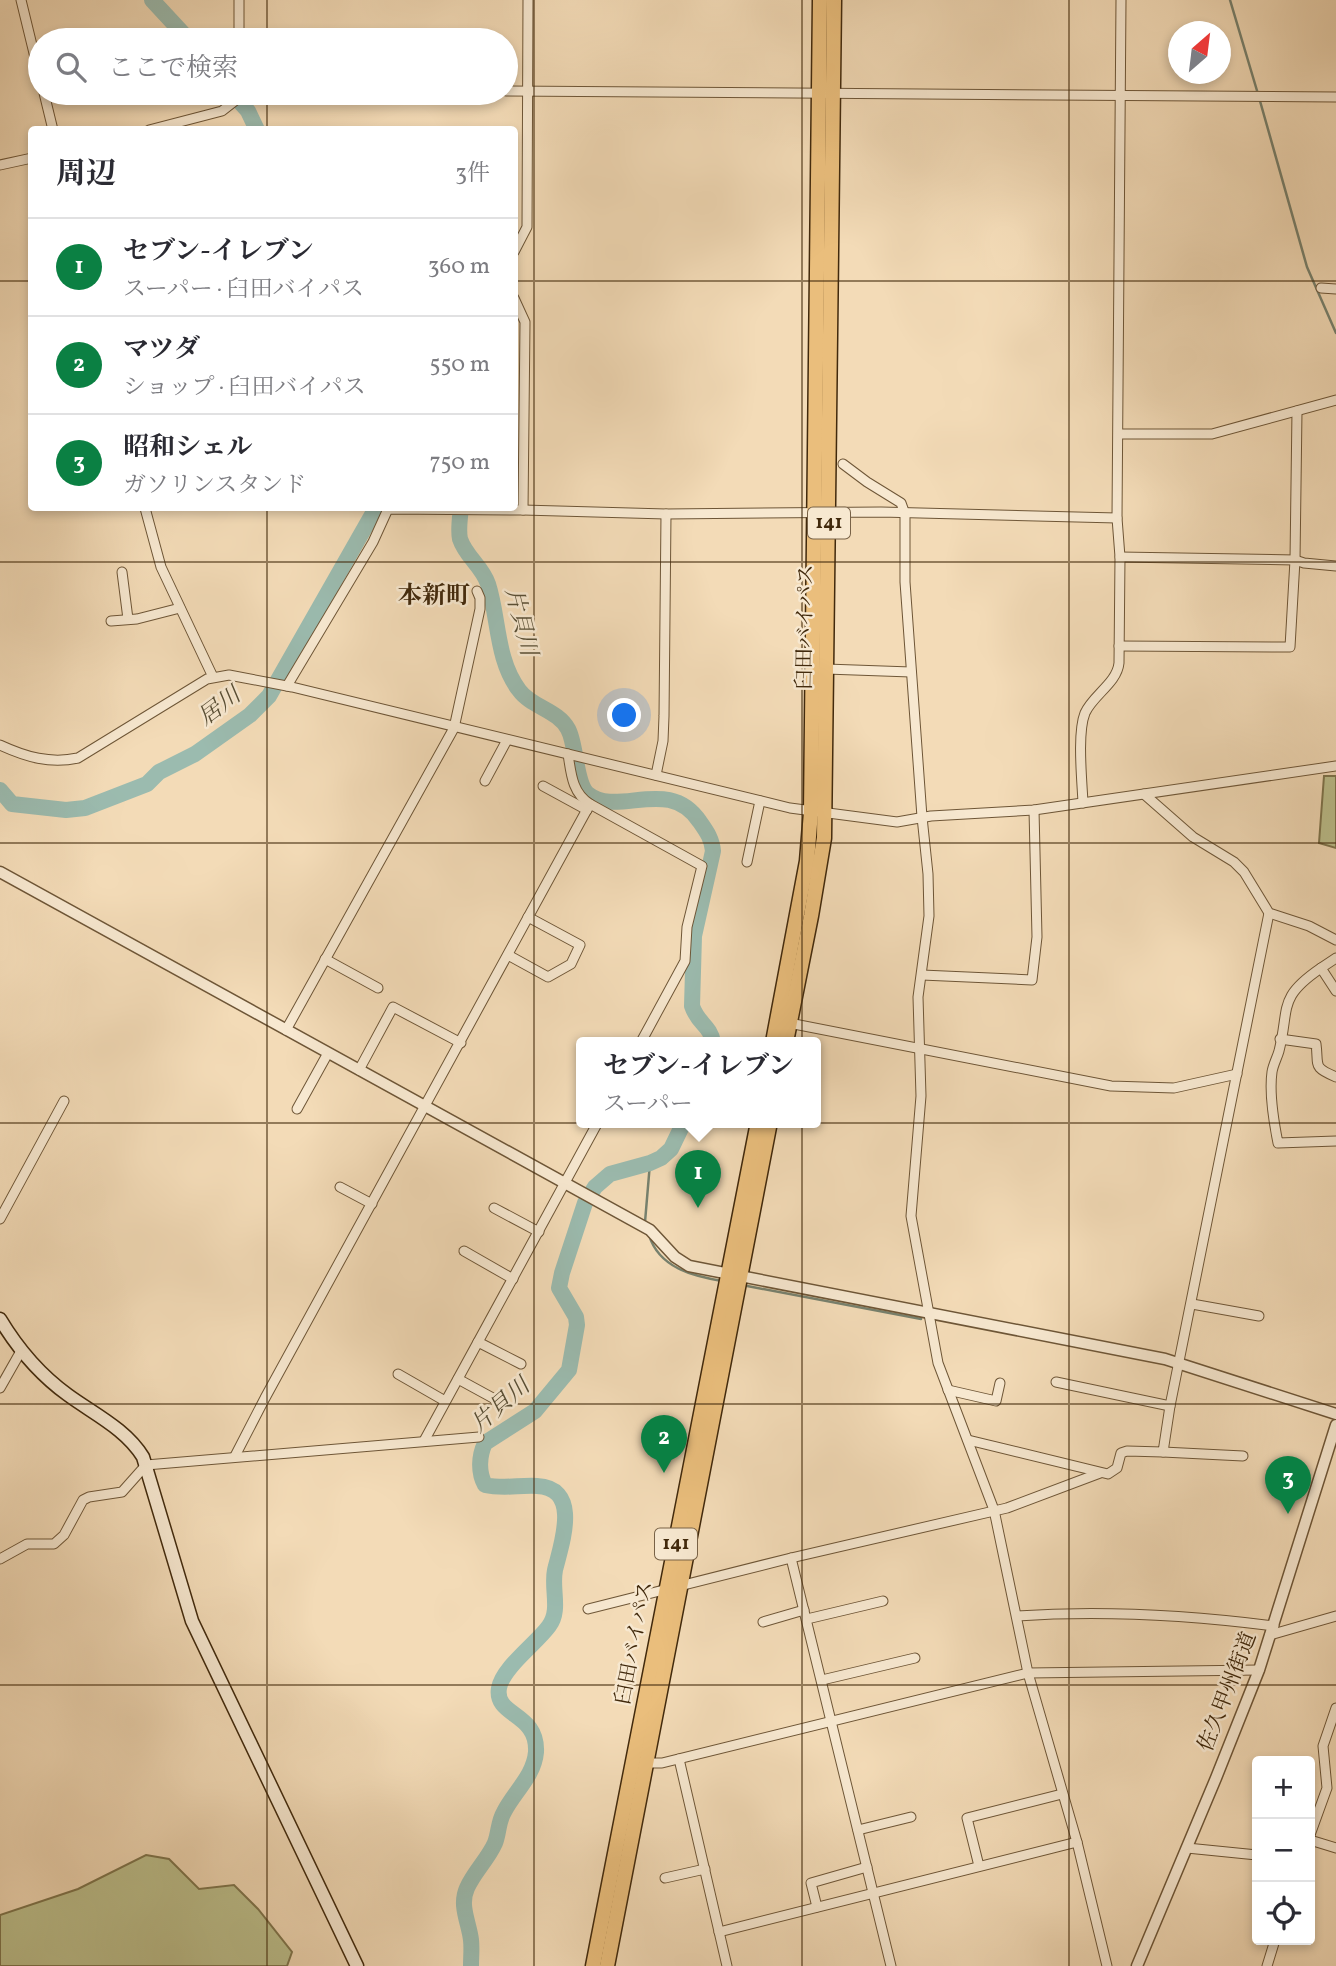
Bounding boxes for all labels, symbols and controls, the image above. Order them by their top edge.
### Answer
north arrow [1168,21,1231,84]
search box [28,28,518,105]
icon: search [52,48,90,86]
text: ここで検索 [108,51,238,87]
text: 周辺 [56,154,116,196]
text: 3件 [455,158,490,190]
text: セブン-イレブン [123,234,314,270]
text: 1 [74,251,84,283]
text: 360 m [428,251,490,283]
text: スーパー · 臼田バイパス [123,274,364,306]
text: マツダ [123,332,200,368]
text: 2 [73,349,85,381]
text: 550 m [430,349,490,381]
text: ショップ · 臼田バイパス [123,372,366,404]
text: 昭和シェル [123,430,252,466]
text: 3 [73,447,85,479]
text: 750 m [429,447,490,479]
text: ガソリンスタンド [123,470,306,502]
road number: 141 [808,508,850,538]
street label: 臼田バイパス [790,564,822,690]
district label: 本新町 [398,580,470,614]
water label: 片貝川 [496,585,545,662]
water label: 居川 [192,679,250,734]
your location [607,698,641,732]
popup [576,1037,821,1128]
text: セブン-イレブン [603,1049,794,1085]
text: スーパー [603,1089,693,1121]
pin: 1 [675,1150,721,1208]
water label: 片貝川 [464,1369,540,1441]
pin: 2 [641,1415,687,1473]
pin: 3 [1265,1456,1311,1514]
road number: 141 [655,1528,697,1560]
street label: 臼田バイパス [609,1579,661,1707]
street label: 佐久甲州街道 [1192,1628,1264,1756]
map controls [1252,1756,1315,1945]
button: + [1252,1756,1315,1819]
button: − [1252,1819,1315,1882]
button: locate [1252,1882,1315,1945]

